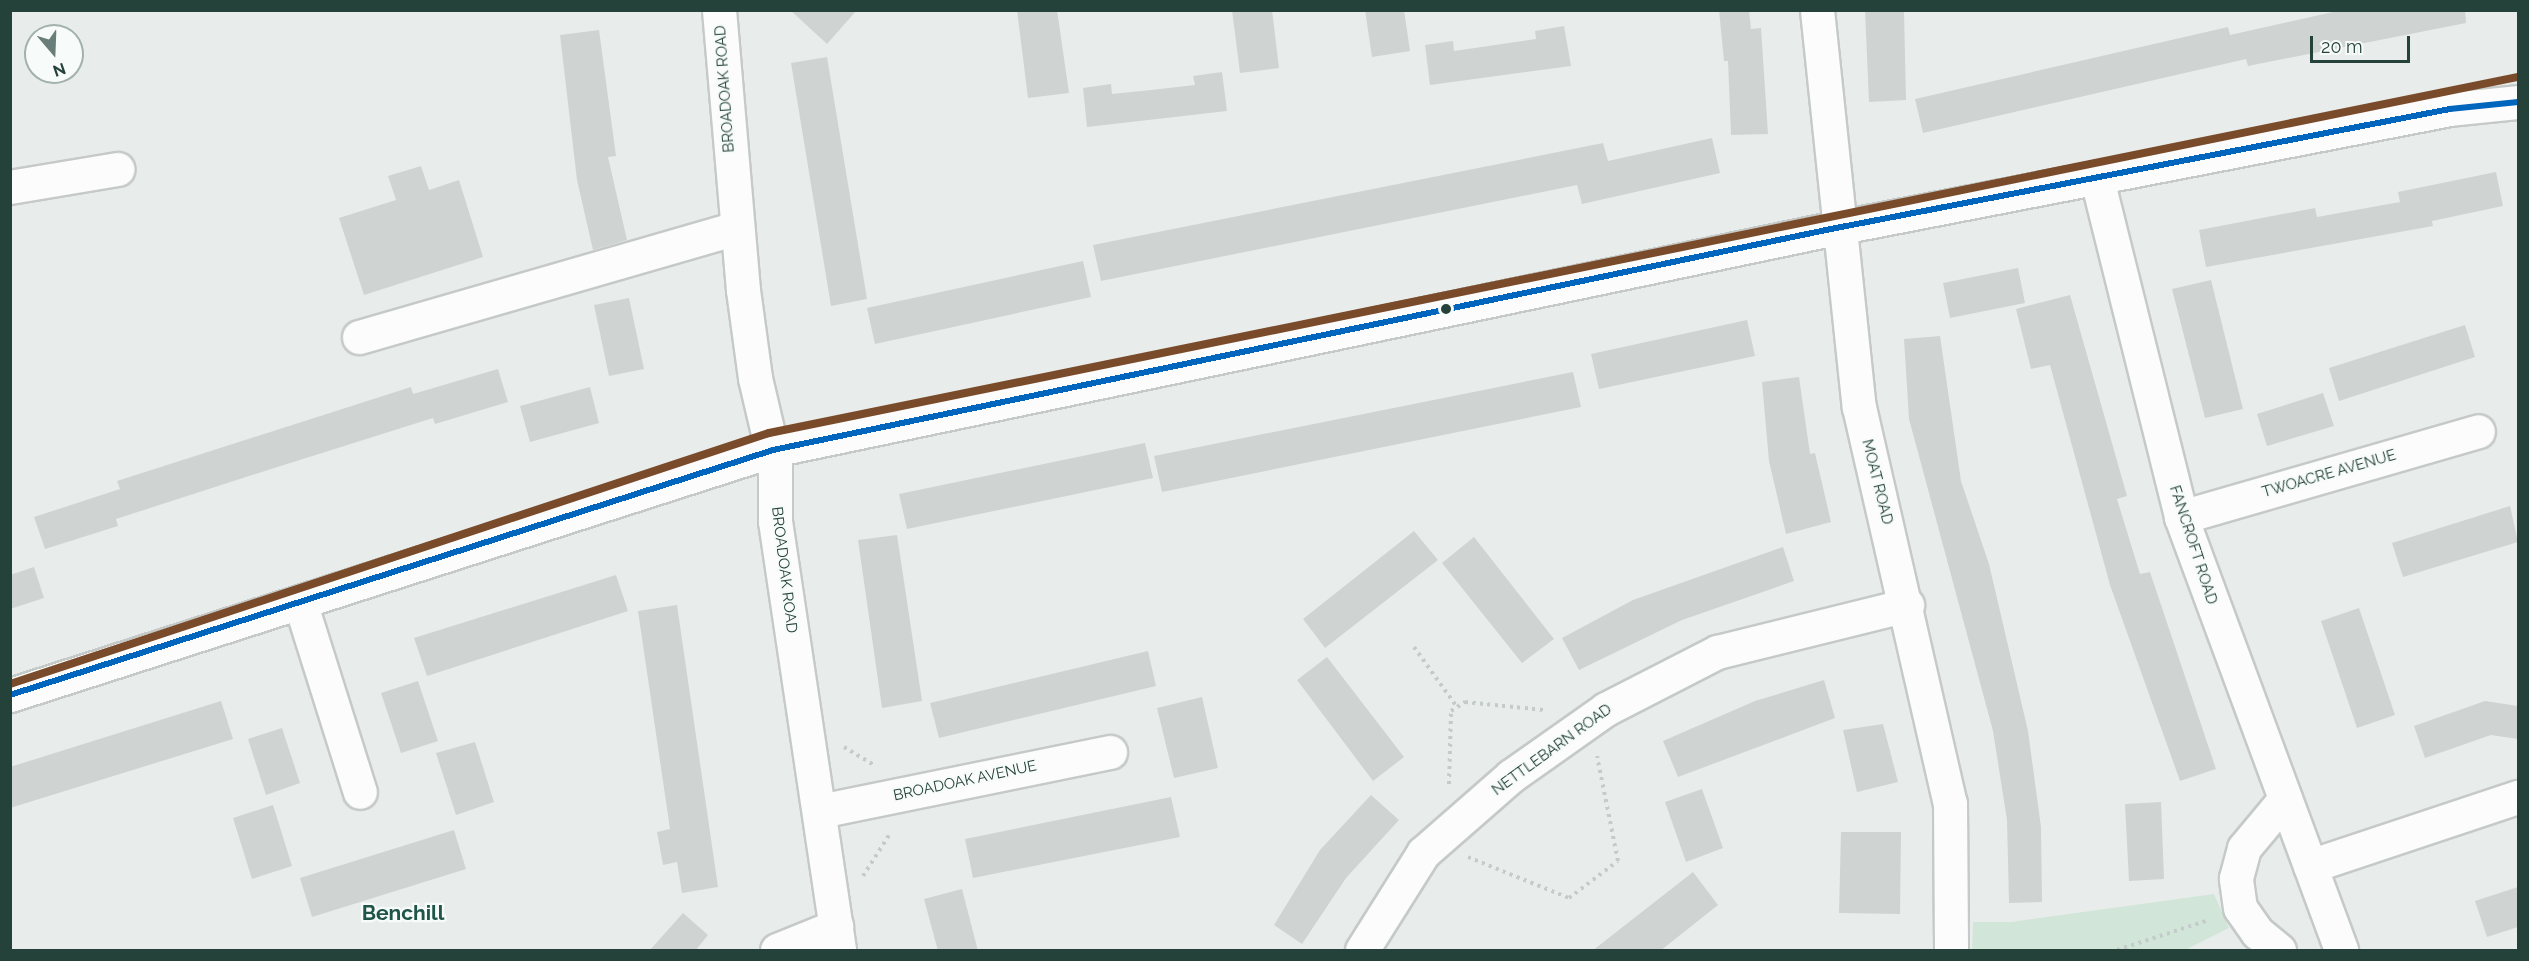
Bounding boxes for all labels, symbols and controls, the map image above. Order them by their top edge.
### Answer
north arrow [24,24,84,84]
scale bar [2313,24,2414,62]
street label: BROADOAK ROAD [712,25,738,153]
text: 20 m [2321,36,2363,57]
text: N [51,59,68,81]
unlabelled marker [1440,303,1452,315]
street label: MOAT ROAD [1858,437,1896,527]
street label: TWOACRE AVENUE [2260,446,2398,502]
street label: FANCROFT ROAD [2165,483,2221,607]
street label: BROADOAK ROAD [767,506,801,634]
street label: NETTLEBARN ROAD [1489,701,1615,799]
street label: BROADOAK AVENUE [891,757,1039,805]
district label: Benchill [362,900,444,926]

